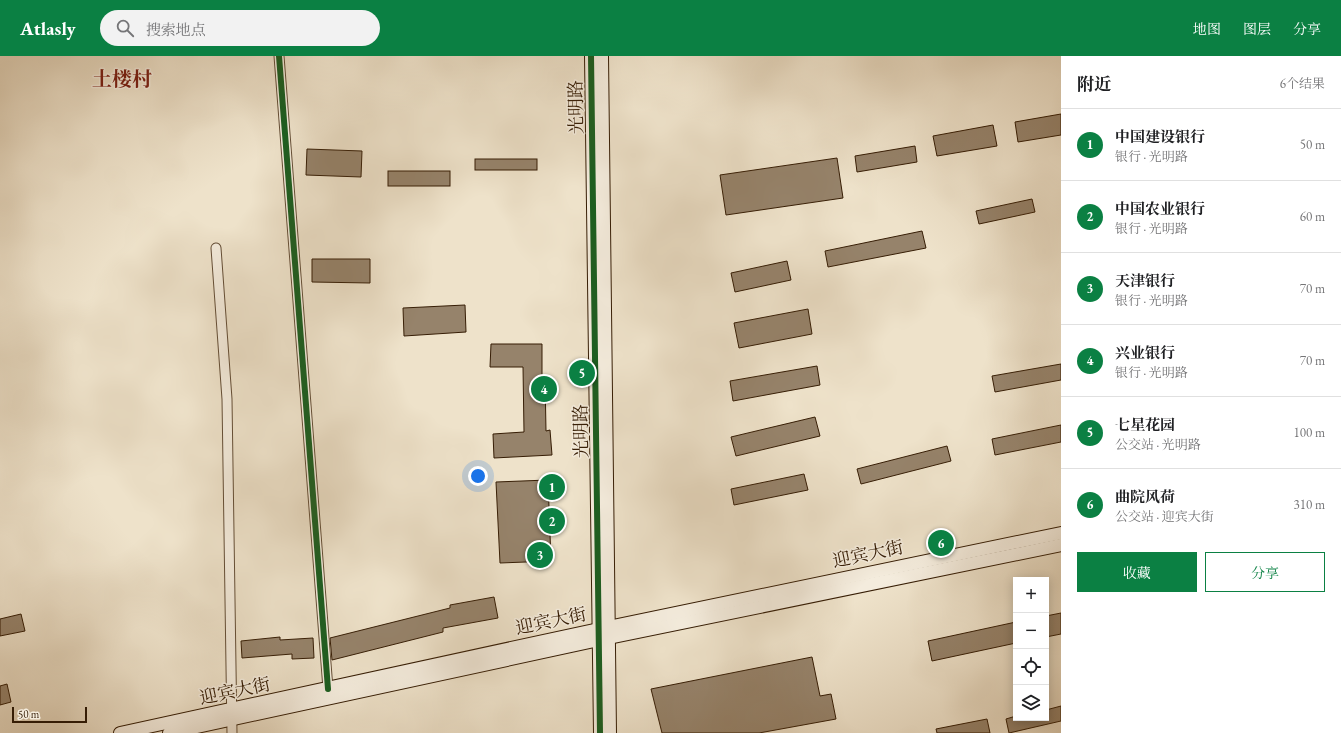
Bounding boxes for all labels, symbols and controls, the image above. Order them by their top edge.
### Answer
search box [100,10,380,46]
text: Atlasly [20,16,76,41]
icon: search [114,17,136,39]
text: 搜索地点 [146,20,206,39]
text: 地图 [1193,20,1221,38]
text: 图层 [1243,20,1271,38]
text: 分享 [1293,20,1321,38]
district label: 土楼村 [92,66,152,92]
text: 附近 [1077,73,1111,95]
text: 6个结果 [1280,75,1325,92]
street label: 光明路 [564,80,587,134]
text: 中国建设银行 [1115,127,1205,146]
text: 1 [1087,136,1093,153]
text: 50 m [1300,136,1325,153]
text: 银行 · 光明路 [1115,148,1188,165]
text: 中国农业银行 [1115,199,1205,218]
text: 2 [1087,208,1093,225]
text: 60 m [1300,208,1325,225]
text: 银行 · 光明路 [1115,220,1188,237]
text: 天津银行 [1115,271,1175,290]
text: 3 [1087,280,1093,297]
text: 70 m [1300,280,1325,297]
text: 银行 · 光明路 [1115,292,1188,309]
text: 兴业银行 [1115,343,1175,362]
text: 4 [1087,352,1093,369]
text: 70 m [1300,352,1325,369]
pin: 5 [569,358,595,388]
text: 银行 · 光明路 [1115,364,1188,381]
pin: 4 [531,374,557,404]
street label: 光明路 [569,404,592,458]
text: 七星花园 [1115,415,1175,434]
text: 5 [1087,424,1093,441]
text: 100 m [1294,424,1325,441]
text: 公交站 · 光明路 [1115,436,1201,453]
your location [468,466,488,486]
pin: 1 [539,472,565,502]
text: 曲院风荷 [1115,487,1175,506]
text: 6 [1087,496,1093,513]
text: 310 m [1294,496,1325,513]
pin: 2 [539,506,565,536]
text: 公交站 · 迎宾大街 [1115,508,1214,525]
pin: 6 [928,528,954,558]
street label: 迎宾大街 [830,535,906,572]
pin: 3 [527,540,553,570]
button: 收藏 [1077,552,1197,592]
button: 分享 [1205,552,1325,592]
map controls [1013,577,1049,721]
button: + [1013,577,1049,613]
street label: 迎宾大街 [513,602,589,639]
button: − [1013,613,1049,649]
button: locate [1013,649,1049,685]
street label: 迎宾大街 [197,672,273,709]
button: layers [1013,685,1049,721]
scale bar [12,705,87,724]
text: 50 m [18,707,39,721]

